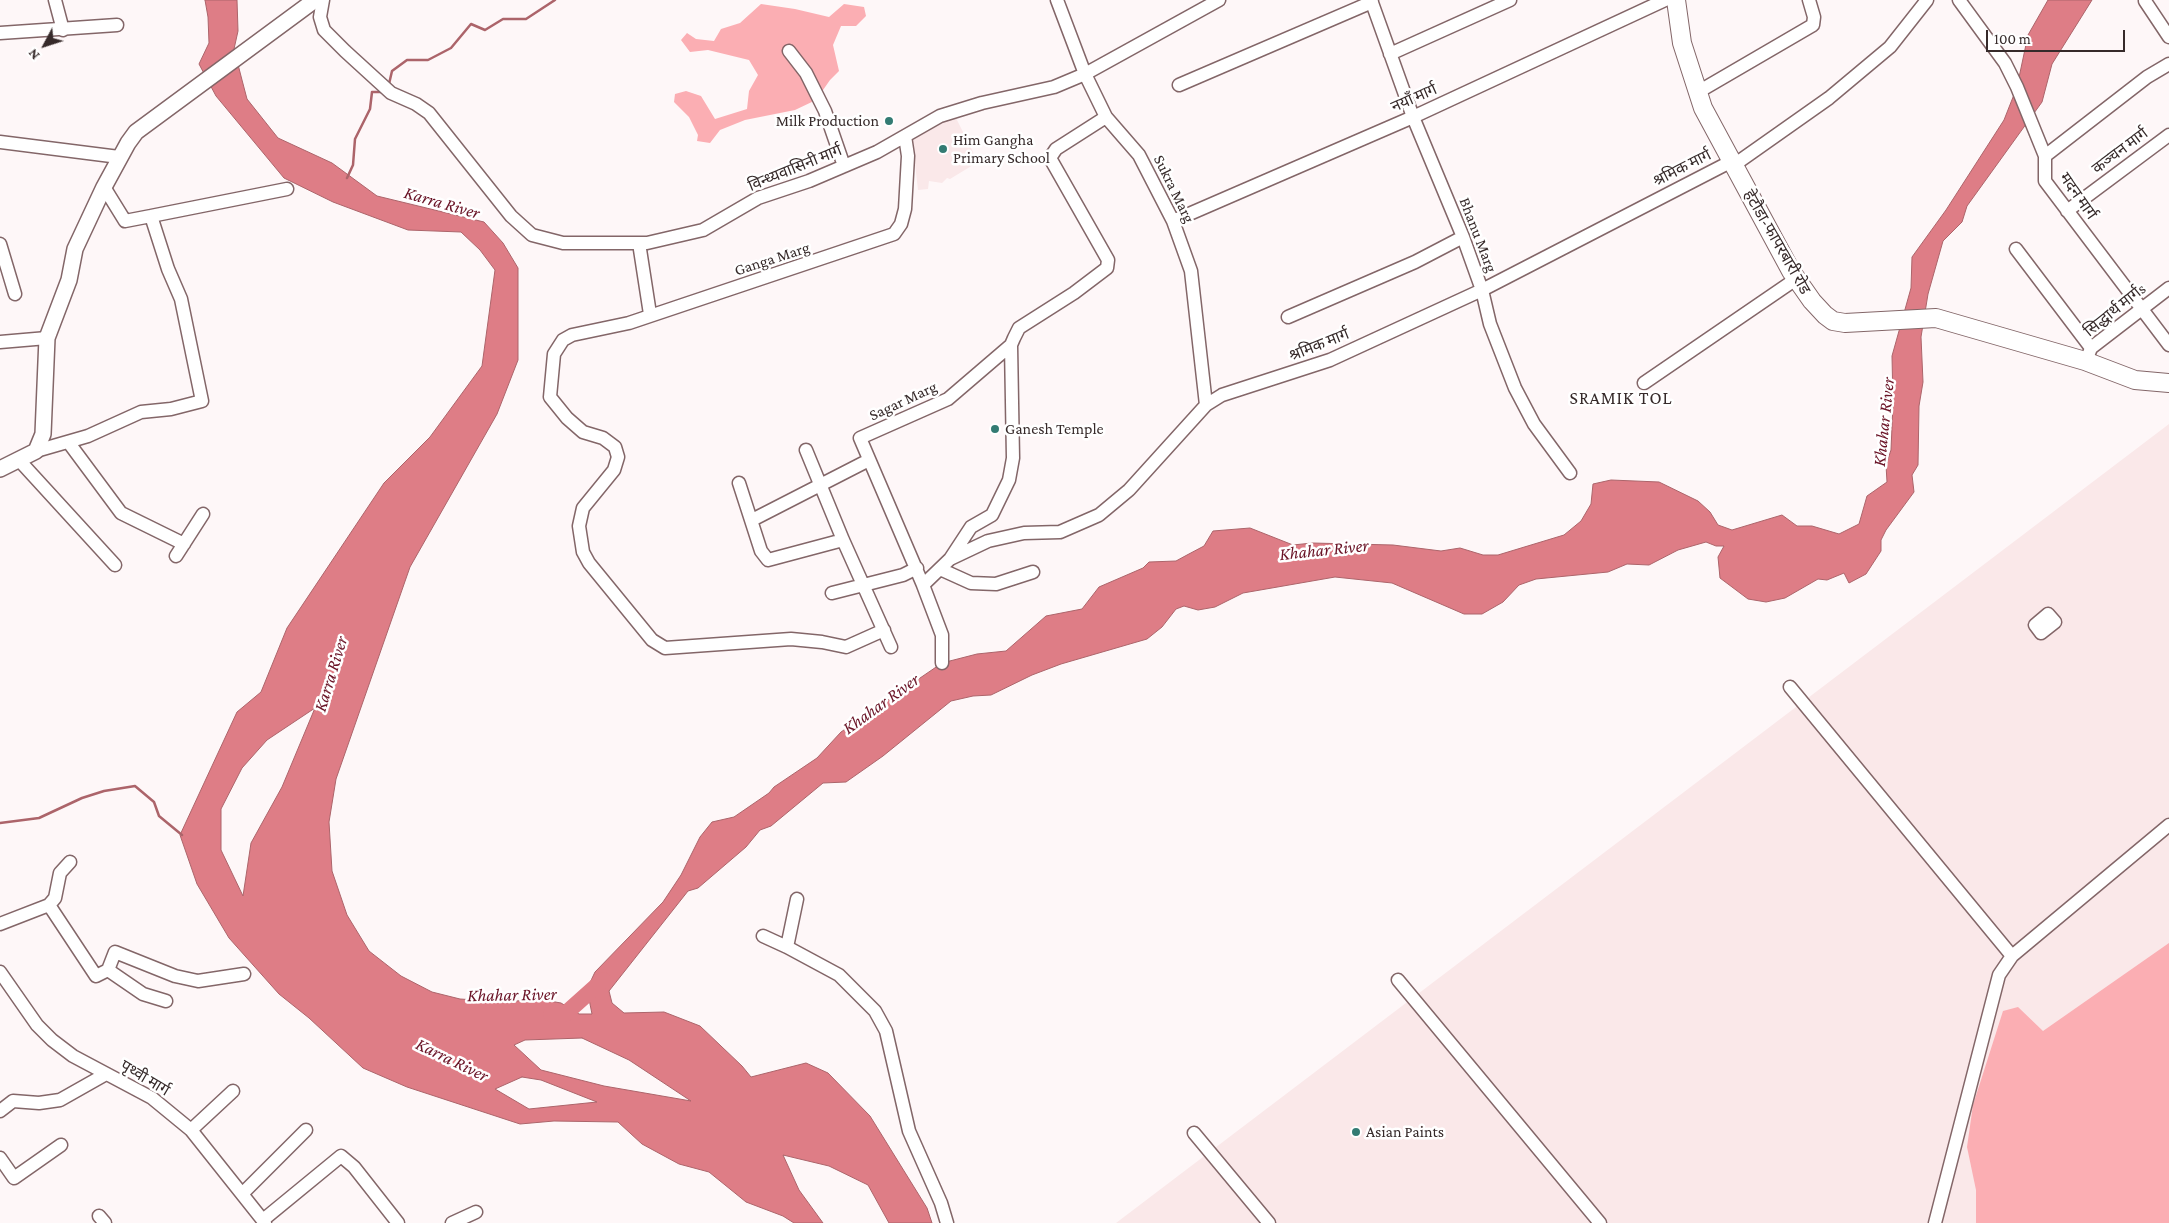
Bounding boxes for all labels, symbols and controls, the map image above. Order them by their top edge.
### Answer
north arrow [20,20,70,70]
scale bar [1989,20,2128,52]
text: 100 m [1994,31,2031,47]
text: N [24,46,43,63]
street label: नयाँ मार्ग [1388,79,1440,117]
place label: Milk Production [776,111,879,131]
marker: Milk Production [883,115,895,127]
street label: कञ्चन मार्ग [2088,124,2152,178]
place label: Him Gangha Primary School [953,130,1050,168]
street label: विन्ध्यवासिनी मार्ग [745,140,845,196]
marker: Him Gangha Primary School [937,143,949,155]
street label: श्रमिक मार्ग [1650,145,1714,191]
street label: Sukra Marg [1149,152,1199,226]
street label: मदन मार्ग [2055,169,2101,223]
water label: Karra River [402,182,482,224]
street label: हेटौडा-फापरबारी रोड [1739,186,1815,298]
street label: Bhanu Marg [1455,195,1501,275]
street label: Ganga Marg [732,238,812,280]
street label: सिद्धार्थ मार्गs [2080,279,2150,341]
street label: श्रमिक मार्ग [1286,324,1352,366]
water label: Khahar River [1869,376,1899,468]
street label: Sagar Marg [866,377,940,425]
district label: SRAMIK TOL [1568,387,1674,409]
place label: Ganesh Temple [1005,419,1104,439]
marker: Ganesh Temple [989,423,1001,435]
water label: Khahar River [1278,535,1370,565]
water label: Karra River [309,634,353,714]
water label: Khahar River [838,669,924,739]
water label: Khahar River [467,983,557,1007]
water label: Karra River [412,1033,492,1087]
street label: पृथ्वी मार्ग [117,1056,173,1100]
place label: Asian Paints [1366,1122,1444,1142]
marker: Asian Paints [1350,1126,1362,1138]

